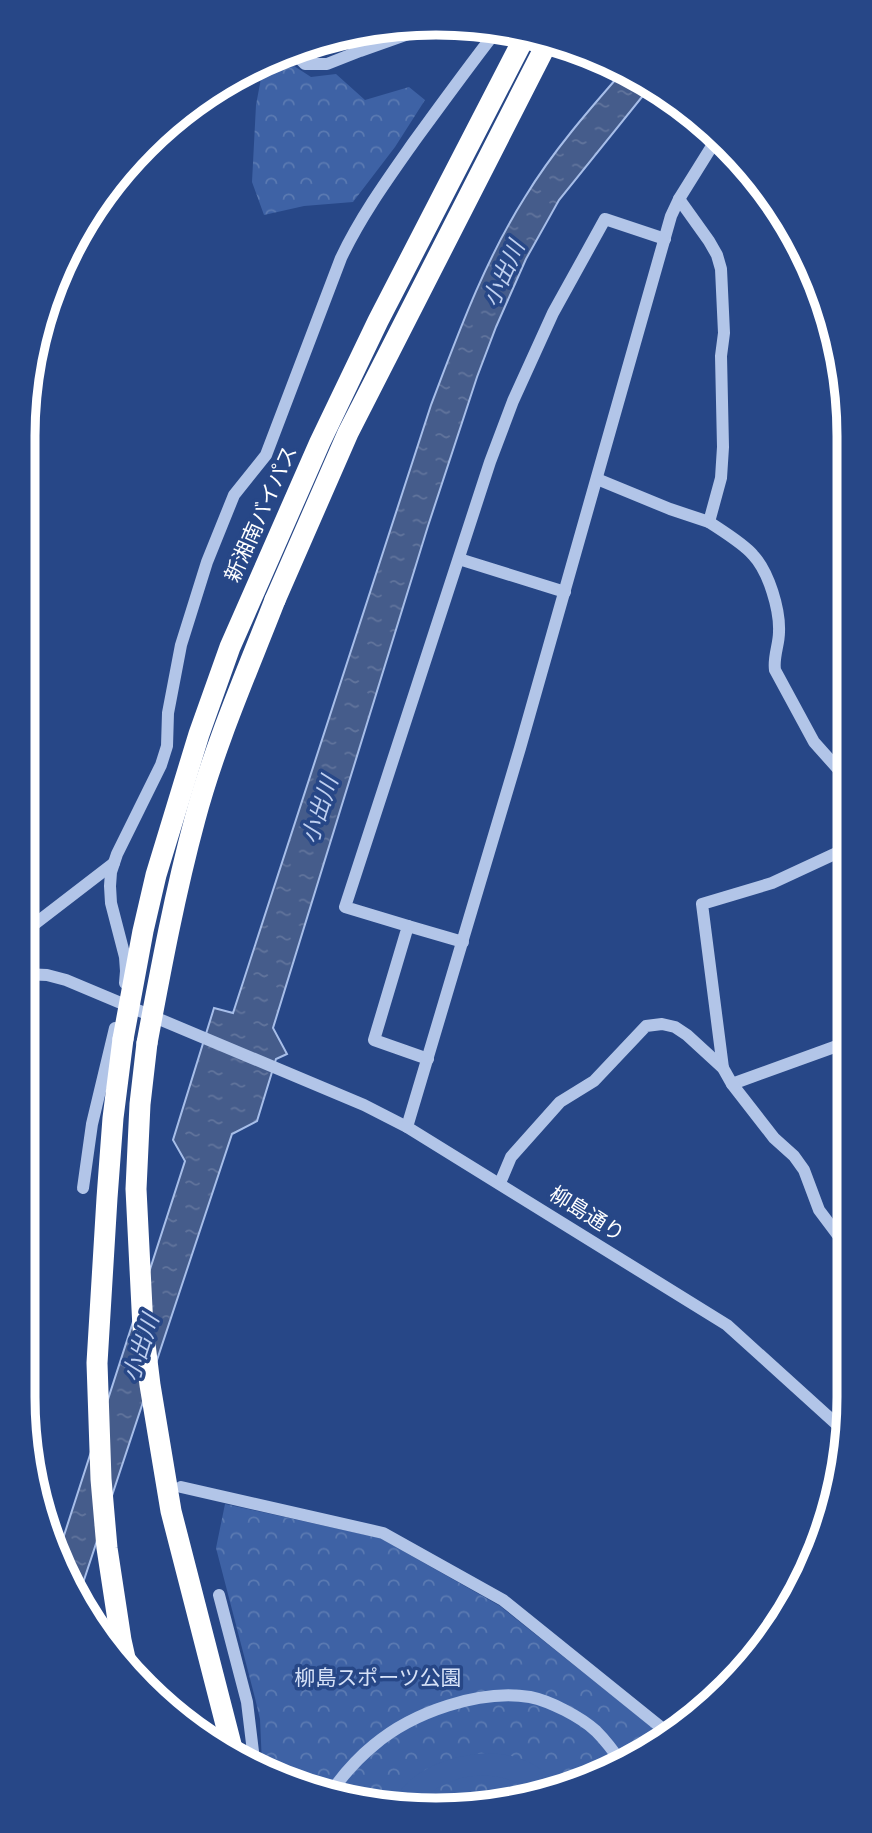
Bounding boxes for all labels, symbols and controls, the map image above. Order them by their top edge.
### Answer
water label: 小出川 [478,234,532,311]
street label: 新湘南バイパス [220,442,302,586]
water label: 小出川 [296,770,344,847]
street label: 柳島通り [545,1182,629,1246]
water label: 小出川 [117,1308,165,1385]
park label: 柳島スポーツ公園 [294,1666,462,1690]

